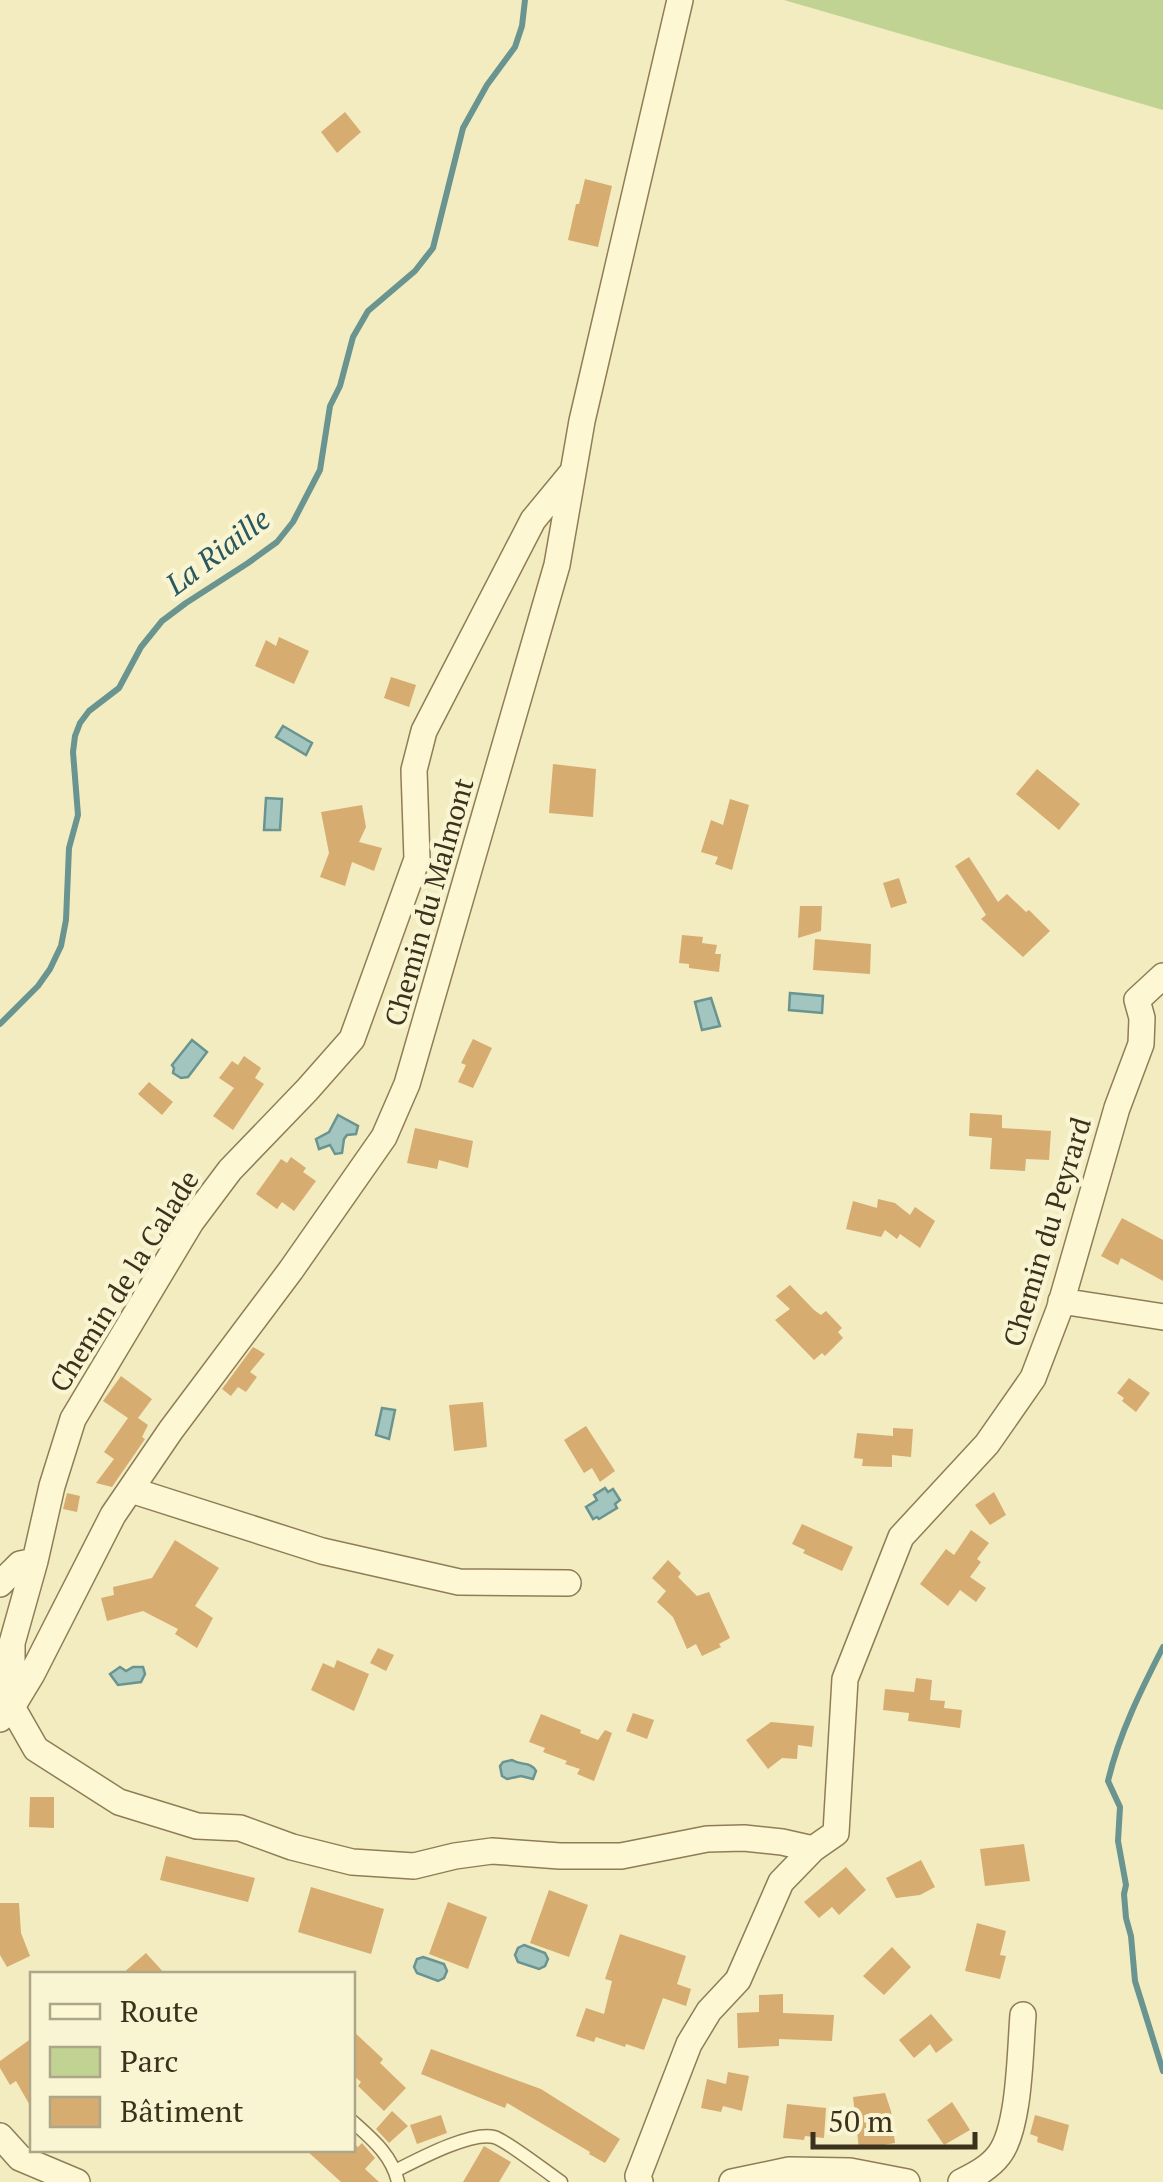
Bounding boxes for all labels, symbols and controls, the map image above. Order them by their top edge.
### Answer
water label: La Riaille [156,499,278,604]
street label: Chemin du Malmont [375,773,482,1030]
street label: Chemin du Peyrard [994,1113,1099,1351]
street label: Chemin de la Calade [40,1163,207,1399]
legend [30,1972,355,2152]
text: Route [120,1991,199,2031]
text: Parc [120,2041,179,2081]
scale bar [813,2087,976,2149]
text: Bâtiment [120,2091,244,2131]
text: 50 m [828,2101,893,2141]

